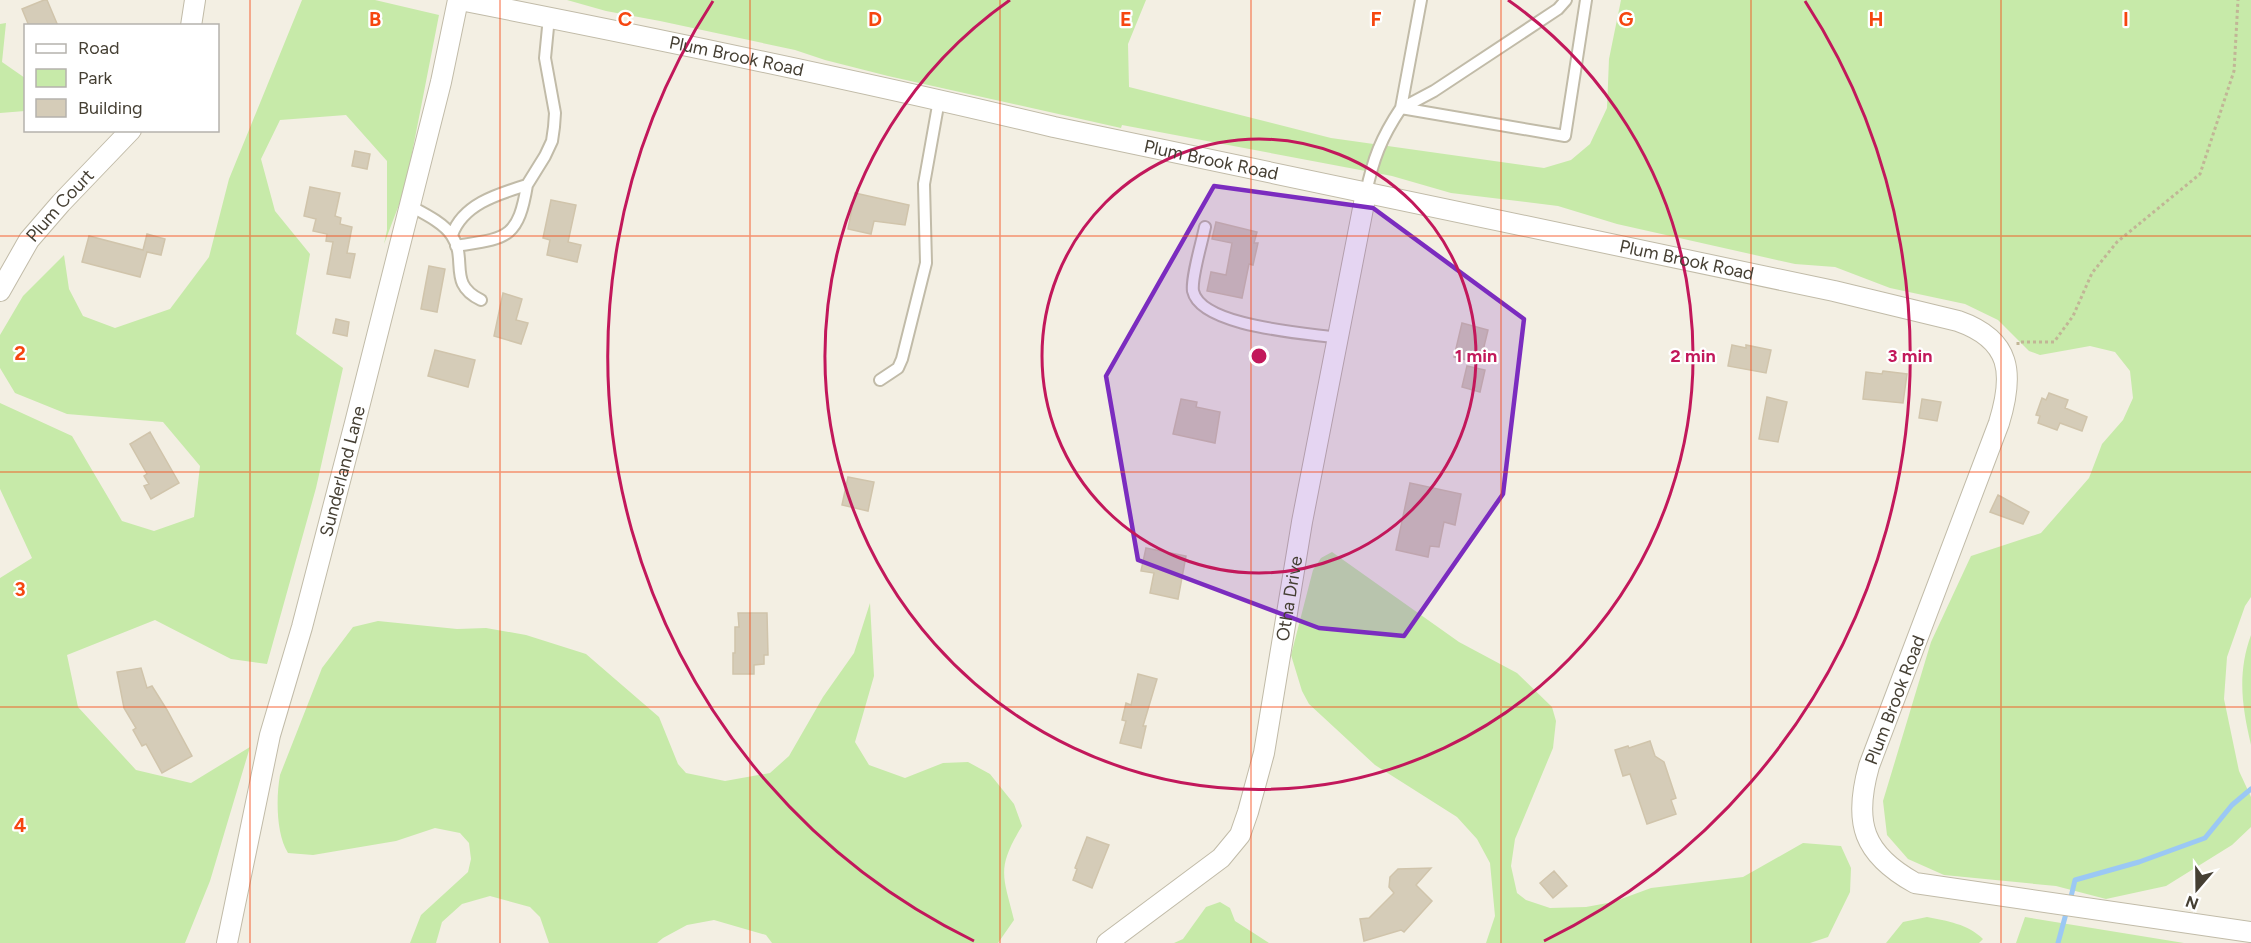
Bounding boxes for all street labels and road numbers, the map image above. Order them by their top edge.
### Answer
street label: Plum Brook Road [667,31,806,81]
street label: Plum Brook Road [1142,135,1280,185]
street label: Plum Court [21,164,99,246]
street label: Plum Brook Road [1617,235,1756,285]
street label: Sunderland Lane [315,403,370,539]
street label: Otha Drive [1272,554,1307,643]
street label: Plum Brook Road [1860,632,1930,768]

